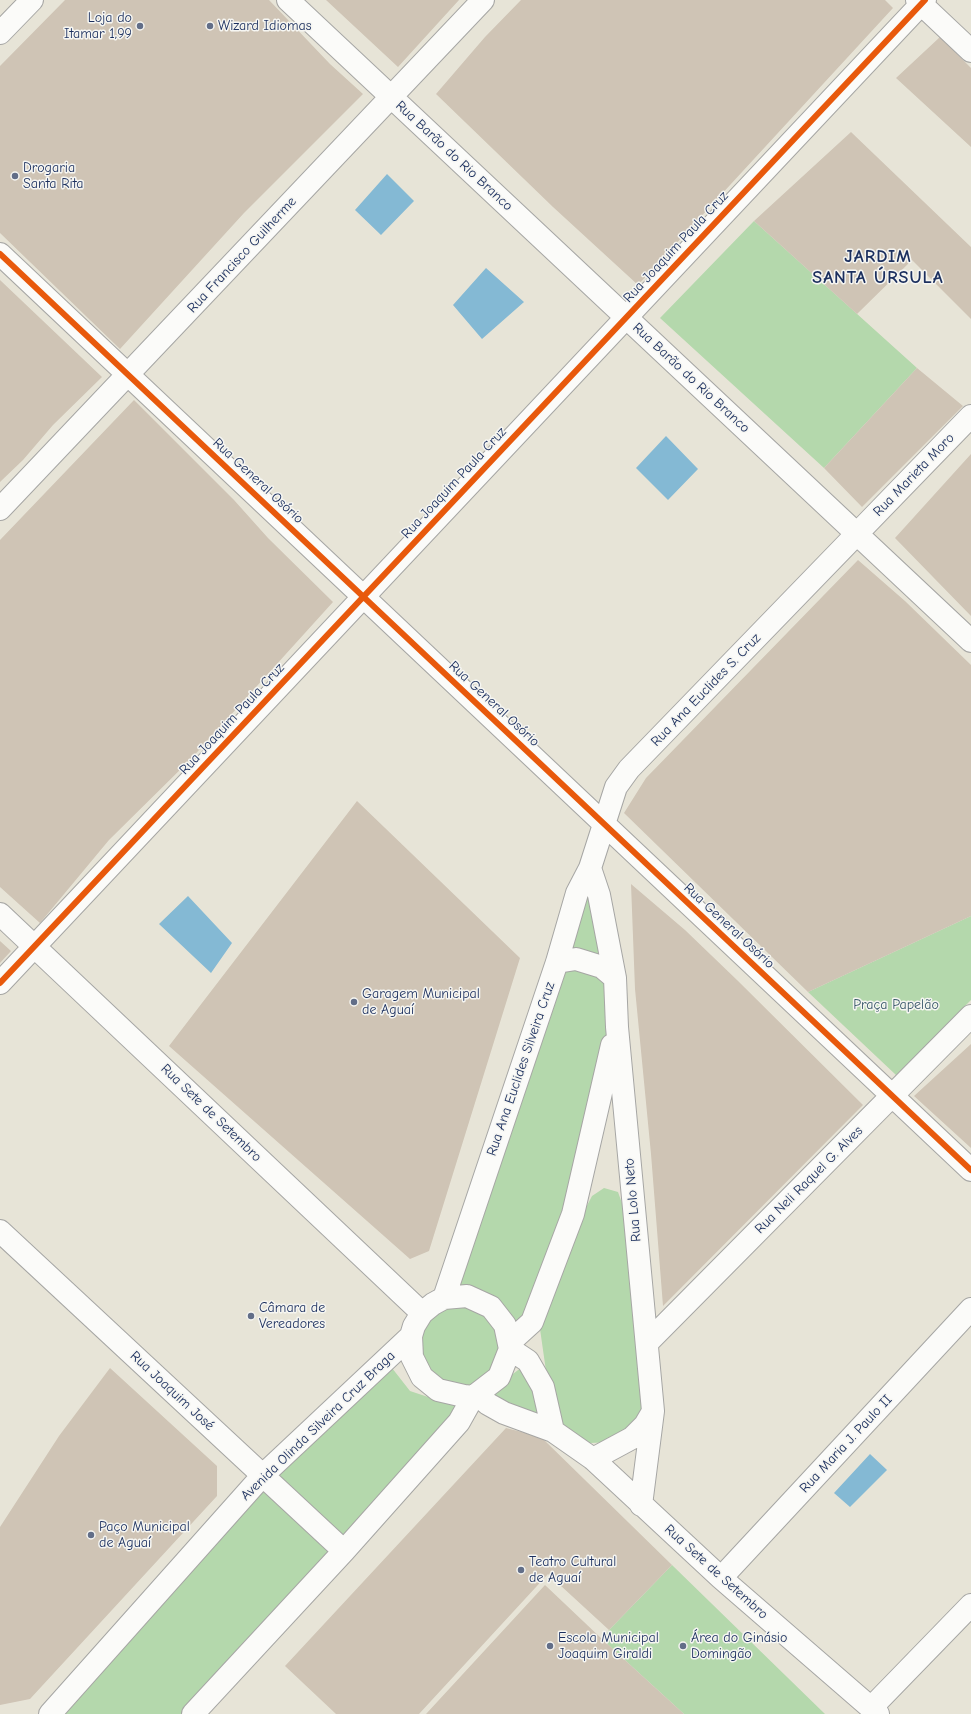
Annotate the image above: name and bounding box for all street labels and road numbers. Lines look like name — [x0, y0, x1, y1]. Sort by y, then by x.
street label: Rua Barão do Rio Branco — [392, 97, 516, 215]
street label: Rua Joaquim Paula Cruz — [620, 188, 732, 306]
street label: Rua Francisco Guilherme — [184, 194, 300, 316]
street label: Rua Barão do Rio Branco — [629, 319, 753, 437]
street label: Rua Joaquim Paula Cruz — [398, 424, 510, 542]
street label: Rua Marieta Moro — [870, 430, 958, 520]
street label: Rua General Osório — [209, 435, 307, 527]
street label: Rua Ana Euclides S. Cruz — [648, 630, 764, 750]
street label: Rua General Osório — [445, 658, 543, 750]
street label: Rua Joaquim Paula Cruz — [176, 660, 288, 778]
street label: Rua General Osório — [680, 880, 778, 972]
street label: Rua Ana Euclides Silveira Cruz — [483, 980, 559, 1158]
street label: Rua Sete de Setembro — [157, 1061, 265, 1165]
street label: Rua Neli Raquel G. Alves — [752, 1123, 866, 1237]
street label: Rua Lolo Neto — [621, 1157, 645, 1243]
street label: Rua Joaquim José — [127, 1348, 217, 1434]
street label: Avenida Olinda Silveira Cruz Braga — [237, 1348, 399, 1504]
street label: Rua Maria J. Paulo II — [796, 1391, 896, 1497]
street label: Rua Sete de Setembro — [661, 1521, 771, 1623]

